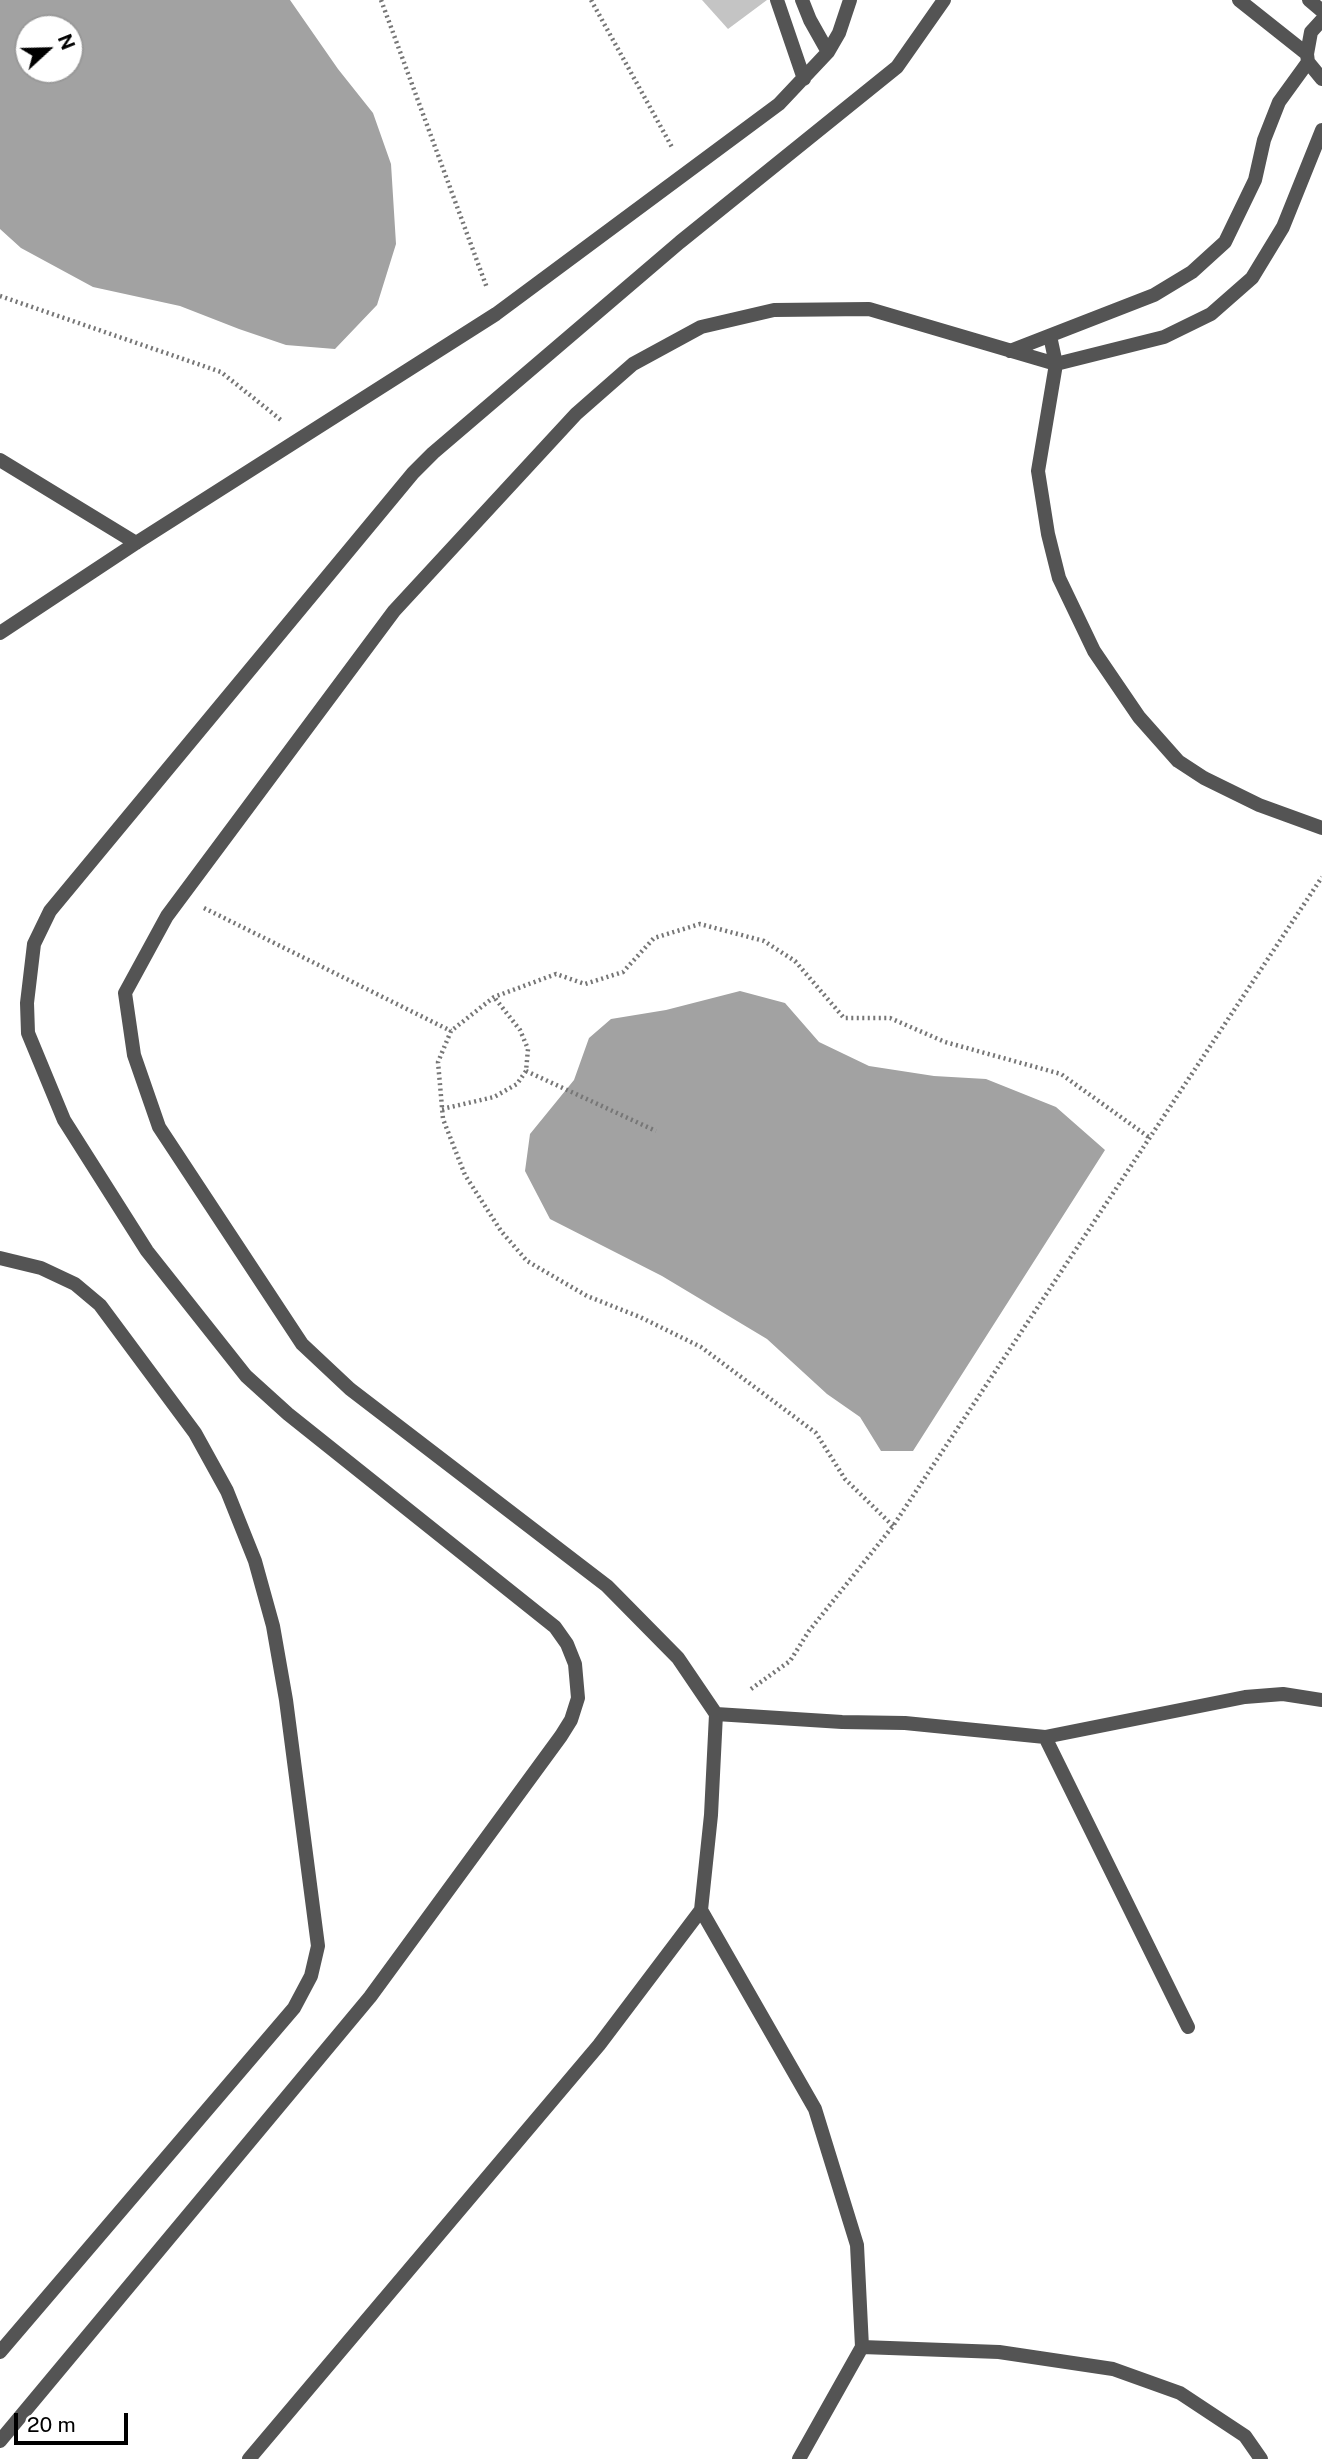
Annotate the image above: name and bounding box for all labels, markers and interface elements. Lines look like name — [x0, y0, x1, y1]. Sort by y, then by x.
north arrow — [14, 14, 84, 84]
text: N — [54, 31, 80, 53]
scale bar — [18, 2400, 131, 2444]
text: 20 m — [27, 2412, 76, 2437]

